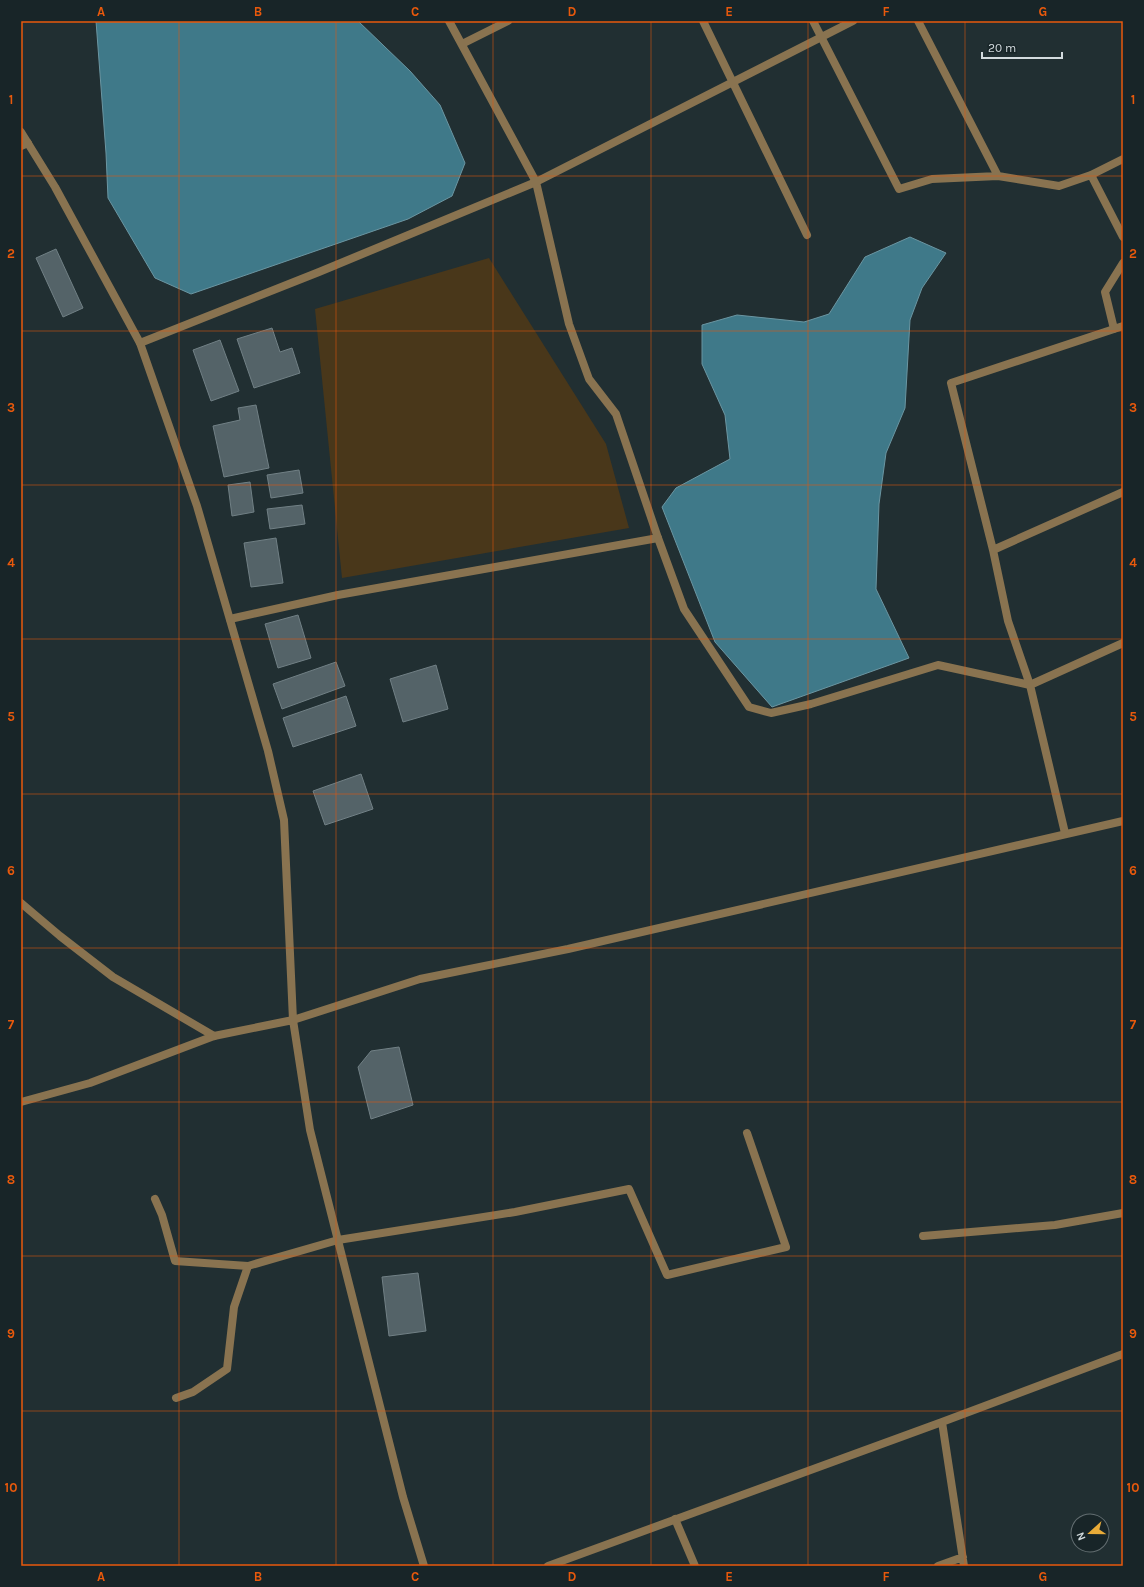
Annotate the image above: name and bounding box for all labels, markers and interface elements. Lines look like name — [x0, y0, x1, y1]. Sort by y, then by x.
text: A — [97, 4, 105, 19]
text: B — [254, 4, 262, 19]
text: C — [411, 4, 419, 19]
text: D — [568, 4, 577, 19]
text: E — [725, 4, 733, 19]
text: F — [882, 4, 890, 19]
text: G — [1039, 4, 1047, 19]
scale bar — [982, 34, 1062, 60]
text: 20 m — [988, 41, 1016, 55]
text: 1 — [9, 92, 13, 107]
text: 1 — [1131, 92, 1135, 107]
text: 2 — [7, 246, 15, 261]
text: 2 — [1129, 246, 1137, 261]
text: 3 — [7, 400, 15, 415]
text: 3 — [1129, 400, 1137, 415]
text: 4 — [7, 555, 15, 570]
text: 4 — [1129, 555, 1137, 570]
text: 5 — [7, 709, 15, 724]
text: 5 — [1129, 709, 1137, 724]
text: 6 — [7, 863, 15, 878]
text: 6 — [1129, 863, 1137, 878]
text: 7 — [8, 1017, 15, 1032]
text: 7 — [1130, 1017, 1137, 1032]
text: 8 — [7, 1172, 15, 1187]
text: 8 — [1129, 1172, 1137, 1187]
text: 9 — [7, 1326, 15, 1341]
text: 9 — [1129, 1326, 1137, 1341]
text: 10 — [5, 1480, 17, 1495]
text: 10 — [1127, 1480, 1139, 1495]
north arrow — [1070, 1513, 1110, 1553]
text: N — [1074, 1530, 1089, 1542]
text: A — [97, 1569, 105, 1584]
text: B — [254, 1569, 262, 1584]
text: C — [411, 1569, 419, 1584]
text: D — [568, 1569, 577, 1584]
text: E — [725, 1569, 733, 1584]
text: F — [882, 1569, 890, 1584]
text: G — [1039, 1569, 1047, 1584]

